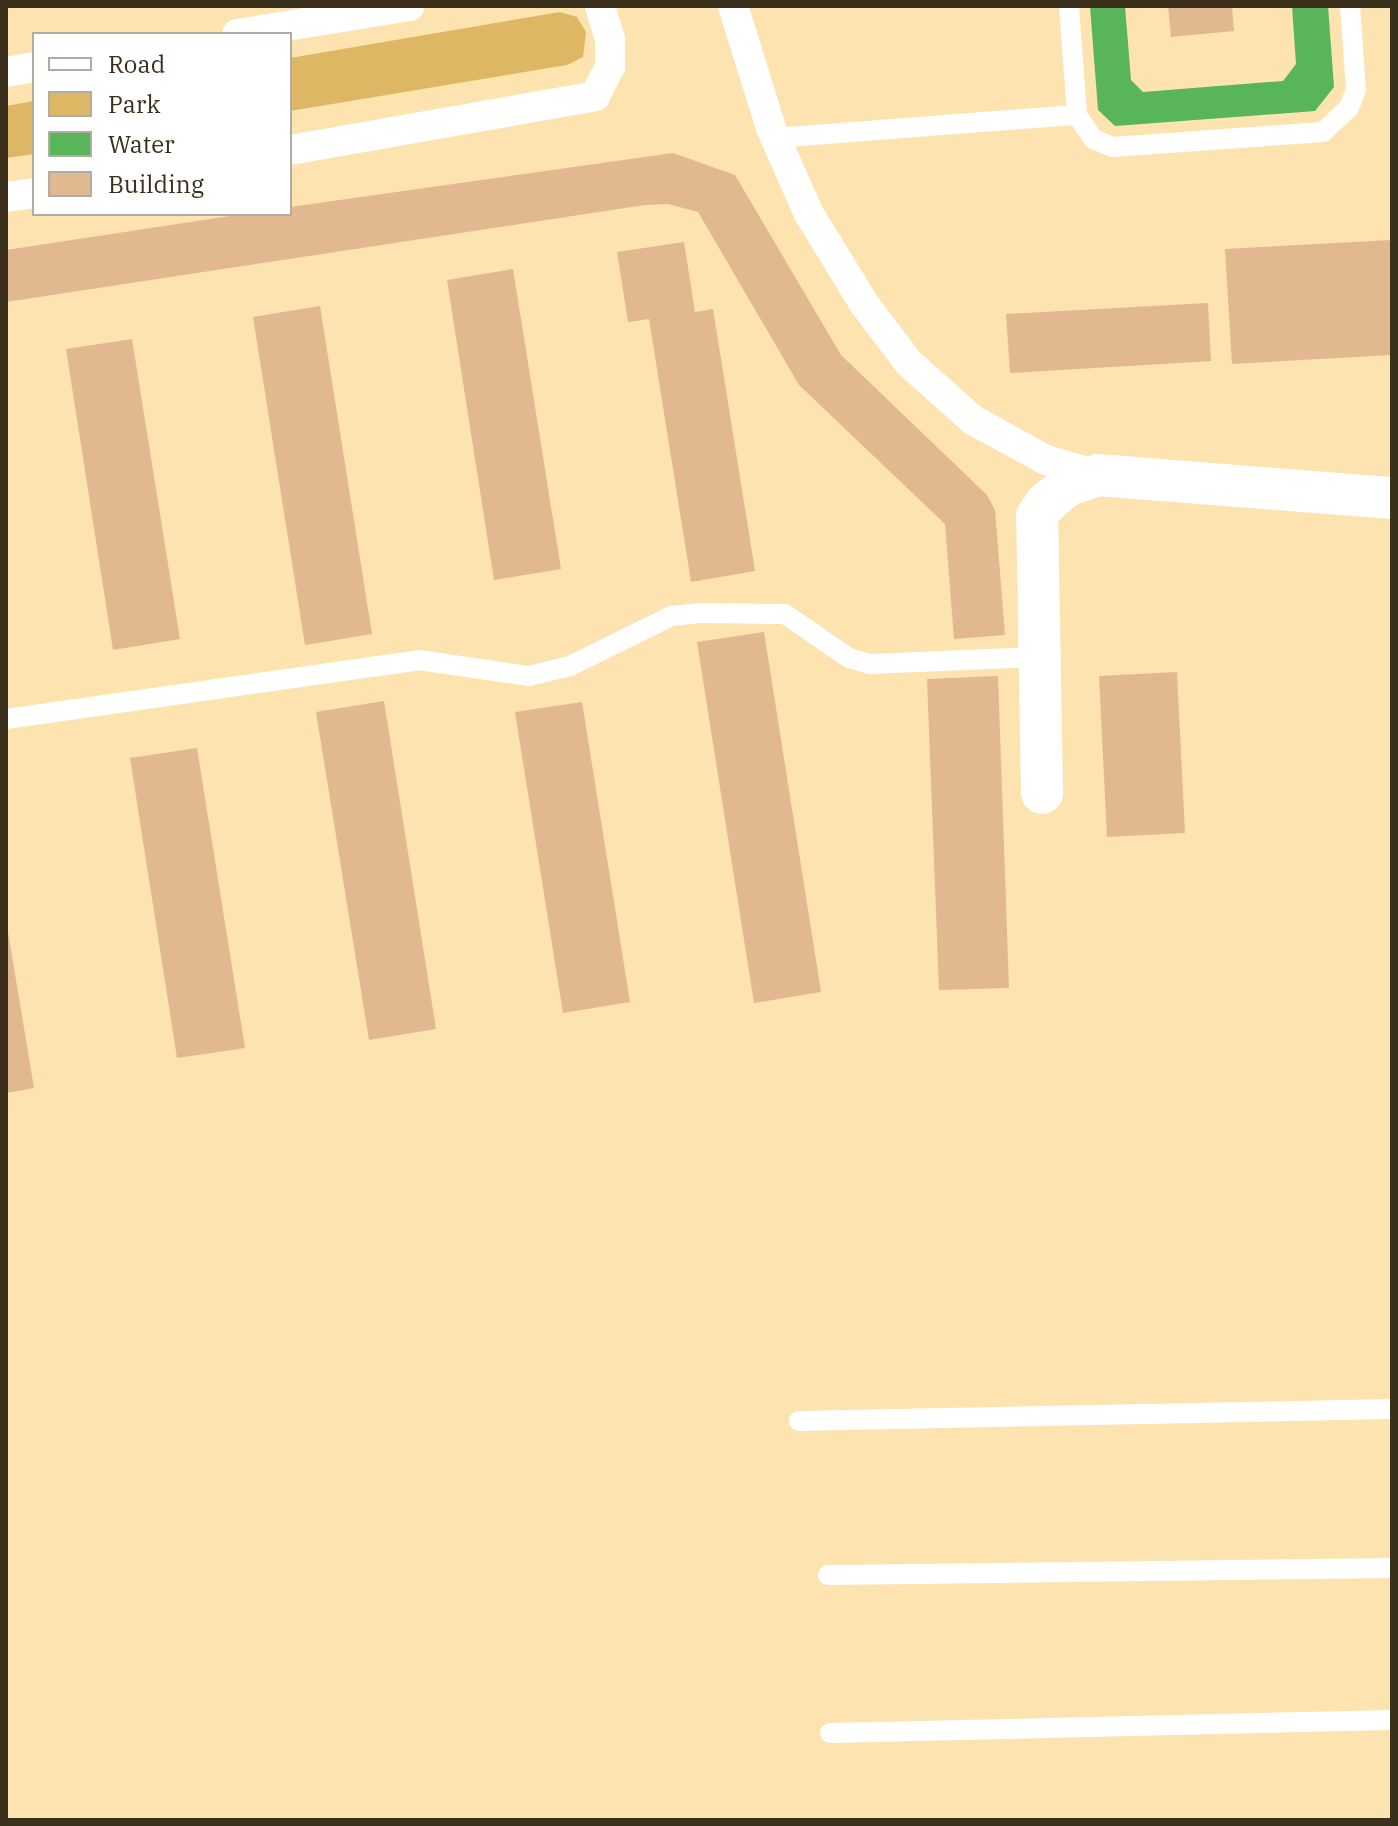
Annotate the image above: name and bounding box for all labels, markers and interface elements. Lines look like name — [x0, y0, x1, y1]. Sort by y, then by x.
legend — [32, 32, 292, 216]
text: Road — [108, 48, 165, 80]
text: Park — [108, 88, 160, 120]
text: Water — [108, 128, 175, 160]
text: Building — [108, 168, 204, 200]

